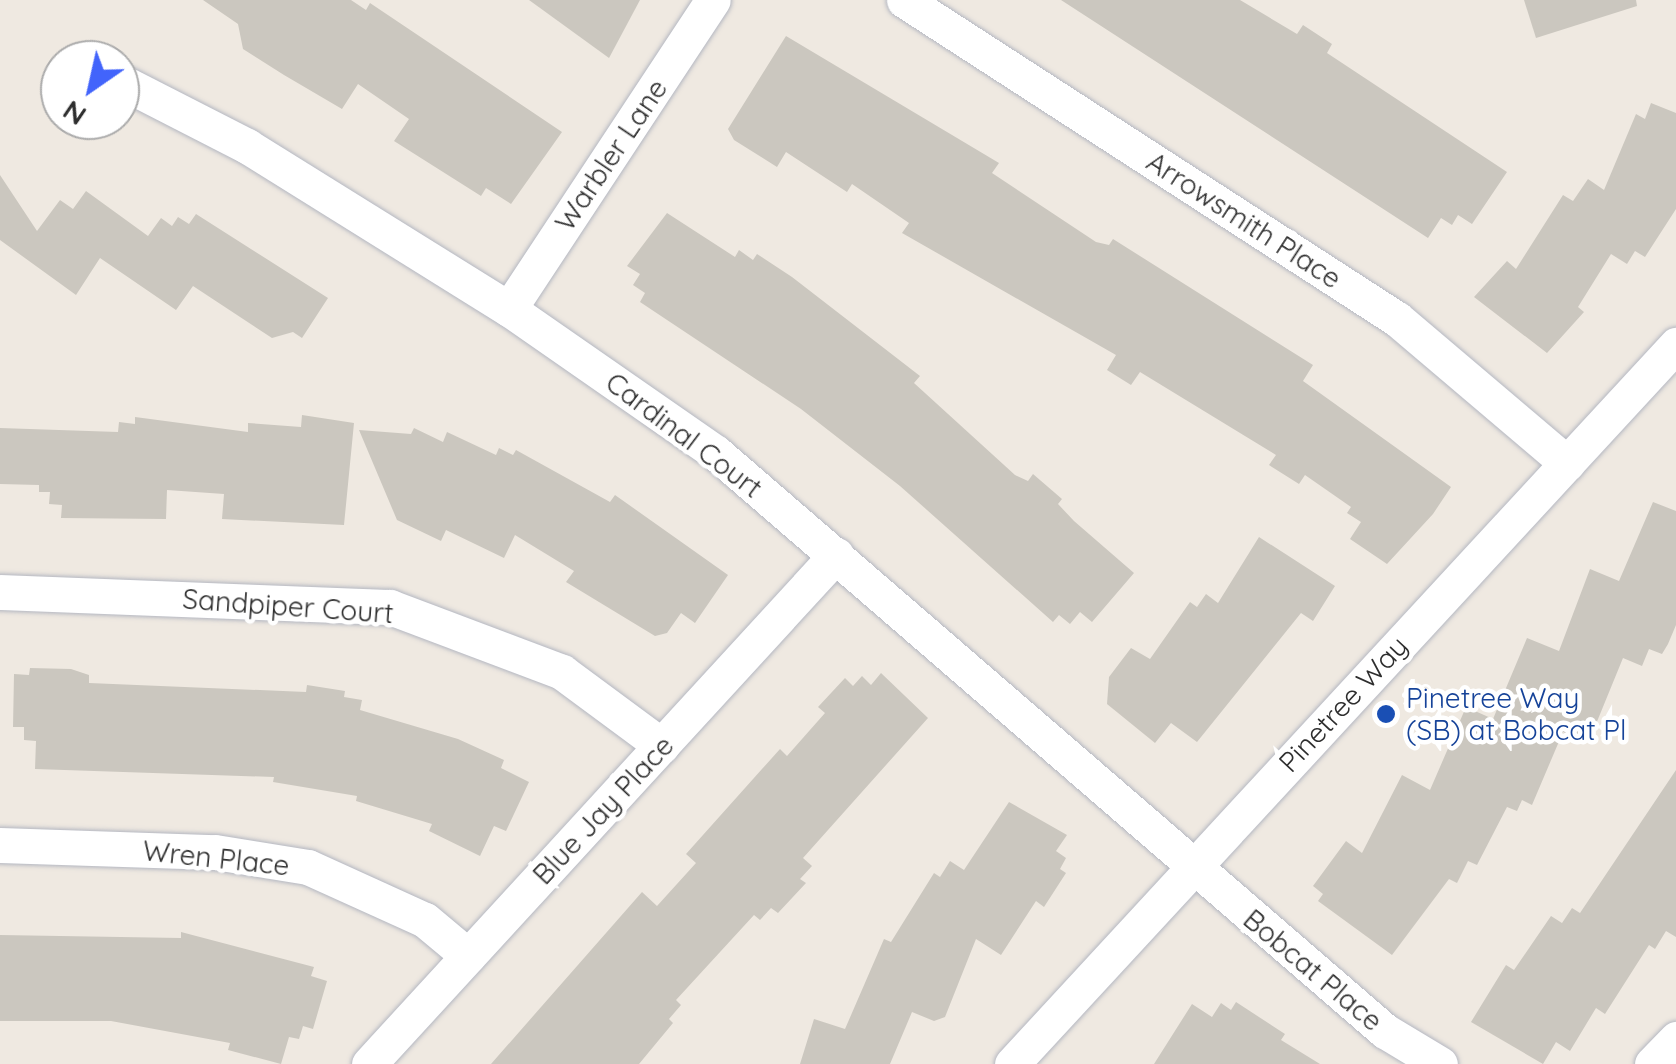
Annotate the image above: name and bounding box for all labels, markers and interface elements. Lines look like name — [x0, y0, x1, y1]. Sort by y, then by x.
north arrow — [40, 40, 140, 140]
street label: Warbler Lane — [548, 73, 674, 237]
text: N — [56, 93, 92, 134]
street label: Arrowsmith Place — [1140, 145, 1348, 295]
street label: Cardinal Court — [599, 365, 769, 505]
street label: Sandpiper Court — [181, 582, 395, 630]
street label: Pinetree Way — [1272, 629, 1414, 779]
place label: Pinetree Way (SB) at Bobcat Pl — [1406, 681, 1626, 747]
marker: Pinetree Way (SB) at Bobcat Pl — [1375, 703, 1397, 725]
street label: Blue Jay Place — [526, 729, 680, 891]
street label: Wren Place — [141, 834, 291, 882]
street label: Bobcat Place — [1237, 902, 1389, 1038]

